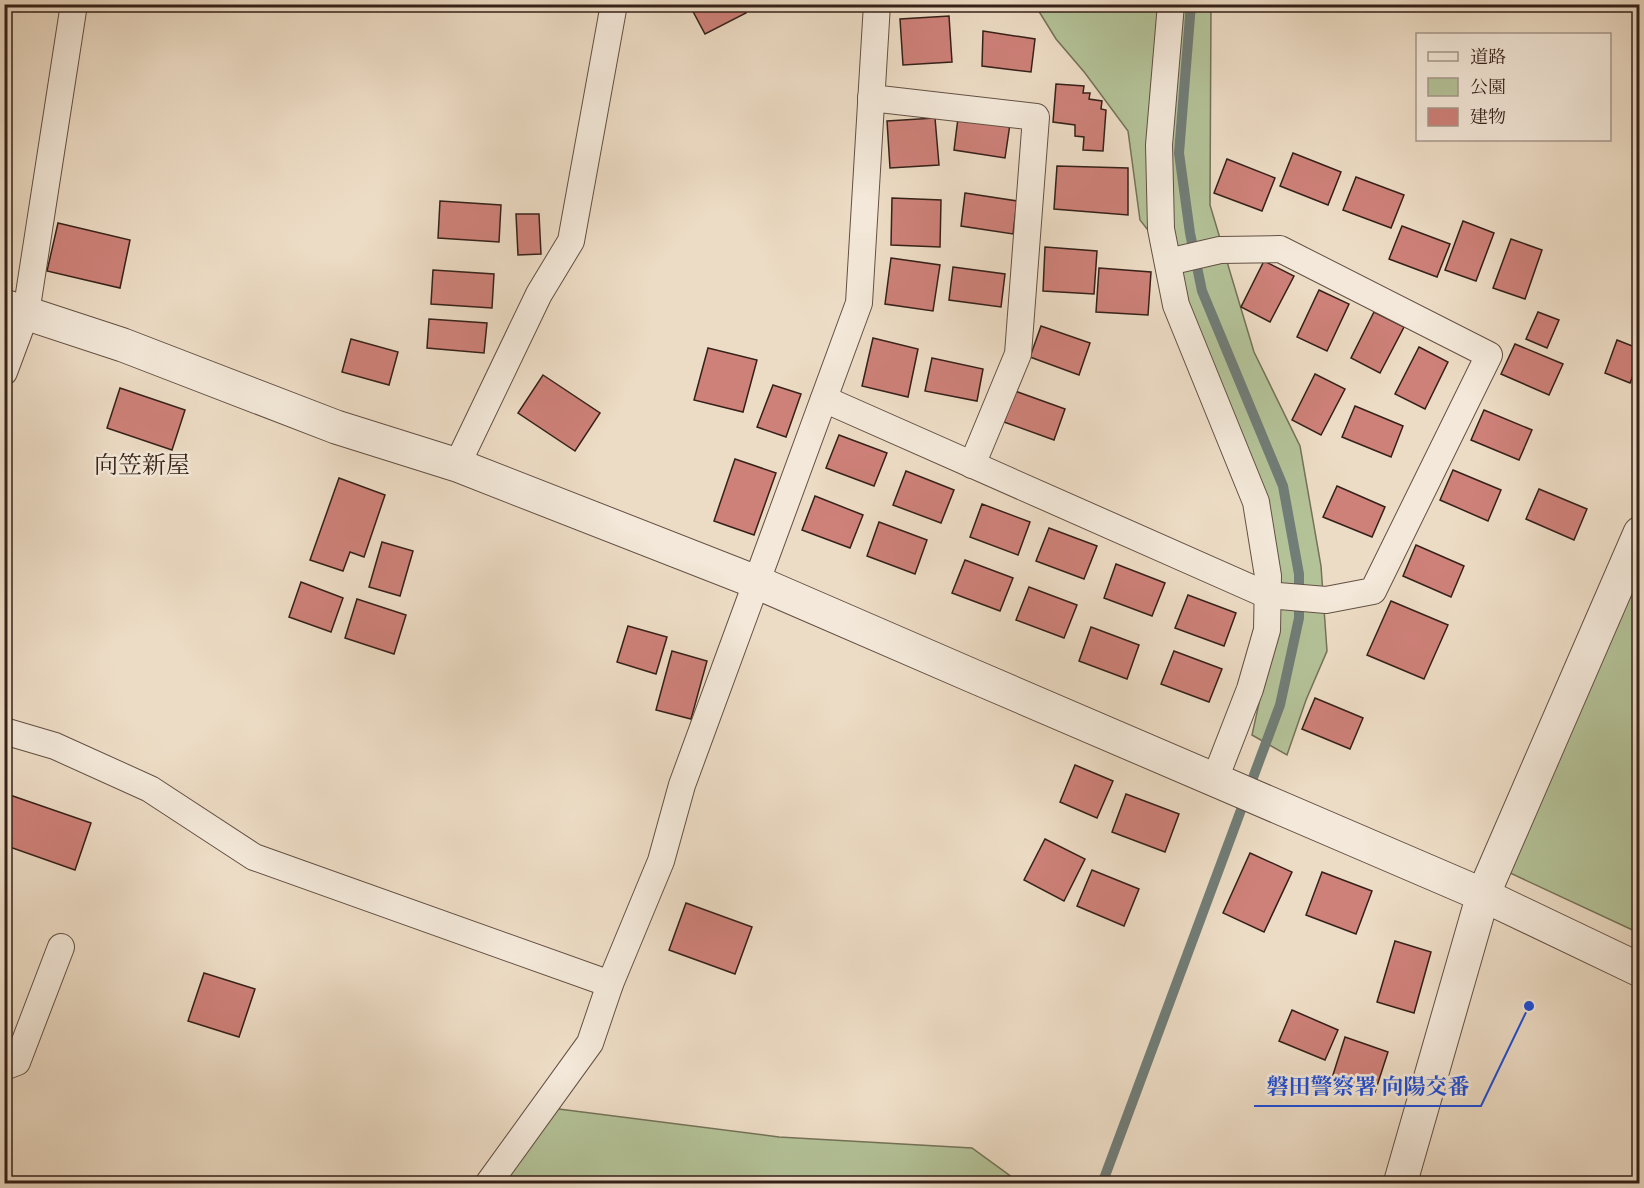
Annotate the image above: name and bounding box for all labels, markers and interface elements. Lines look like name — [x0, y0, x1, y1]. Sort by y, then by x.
legend — [1416, 33, 1611, 141]
text: 道路 — [1470, 47, 1506, 70]
text: 公園 — [1470, 77, 1506, 100]
text: 建物 — [1470, 107, 1506, 130]
district label: 向笠新屋 — [94, 451, 190, 482]
callout: 磐田警察署 向陽交番 — [1254, 1066, 1481, 1106]
text: 磐田警察署 向陽交番 — [1267, 1074, 1469, 1102]

